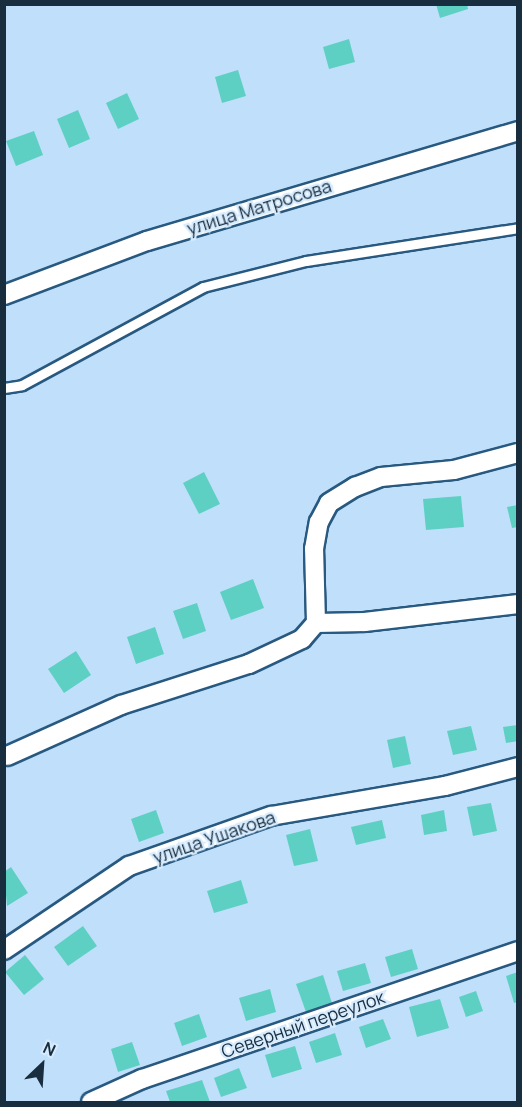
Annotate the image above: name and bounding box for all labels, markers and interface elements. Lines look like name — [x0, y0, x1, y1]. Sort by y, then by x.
street label: улица Матросова — [184, 175, 334, 239]
street label: улица Ушакова — [150, 806, 278, 868]
street label: Северный переулок — [218, 986, 388, 1062]
north arrow — [12, 1035, 72, 1095]
text: N — [40, 1036, 59, 1061]

